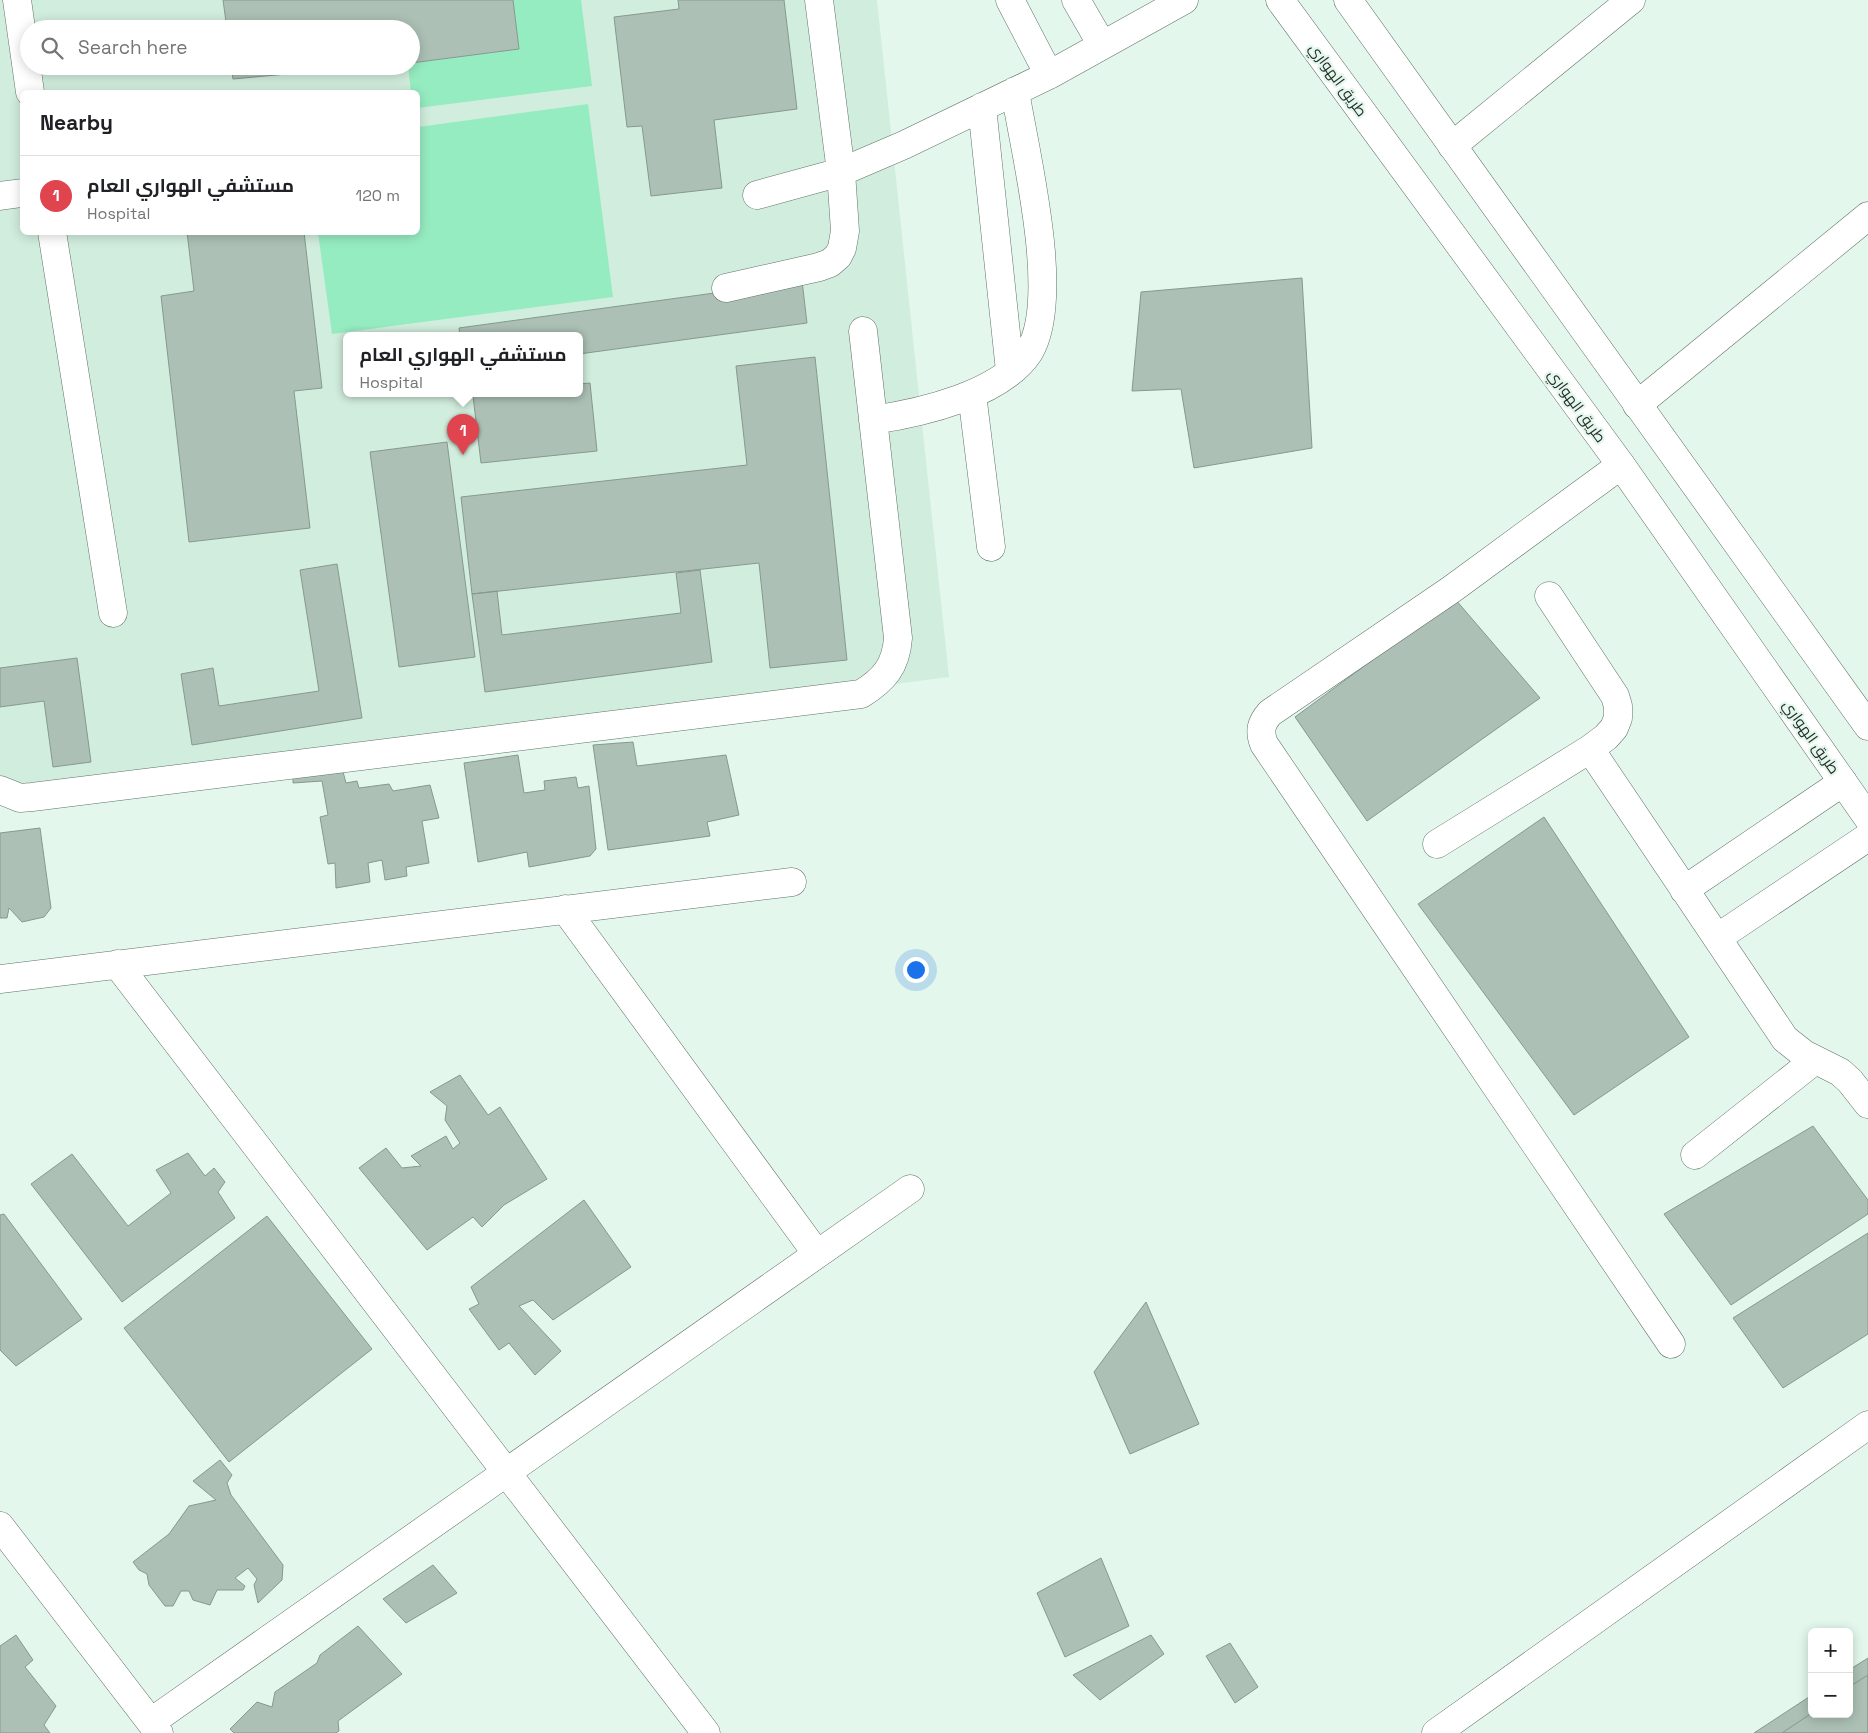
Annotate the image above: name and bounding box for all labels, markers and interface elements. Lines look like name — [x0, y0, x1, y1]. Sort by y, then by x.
search box — [20, 20, 420, 75]
icon: search — [38, 34, 66, 62]
text: Search here — [78, 35, 188, 60]
street label: طريق الهواري — [1303, 39, 1371, 122]
text: Nearby — [40, 109, 113, 136]
text: مستشفي الهواري العام — [87, 173, 294, 198]
text: 1 — [52, 185, 60, 206]
text: 120 m — [356, 185, 400, 206]
text: Hospital — [87, 203, 150, 224]
popup — [343, 332, 583, 397]
text: مستشفي الهواري العام — [359, 342, 567, 367]
street label: طريق الهواري — [1542, 365, 1610, 448]
text: Hospital — [359, 372, 423, 393]
pin: 1 — [447, 414, 479, 455]
street label: طريق الهواري — [1776, 696, 1844, 779]
your location — [903, 957, 929, 983]
map controls — [1808, 1628, 1853, 1718]
button: + — [1808, 1628, 1853, 1673]
button: − — [1808, 1673, 1853, 1718]

